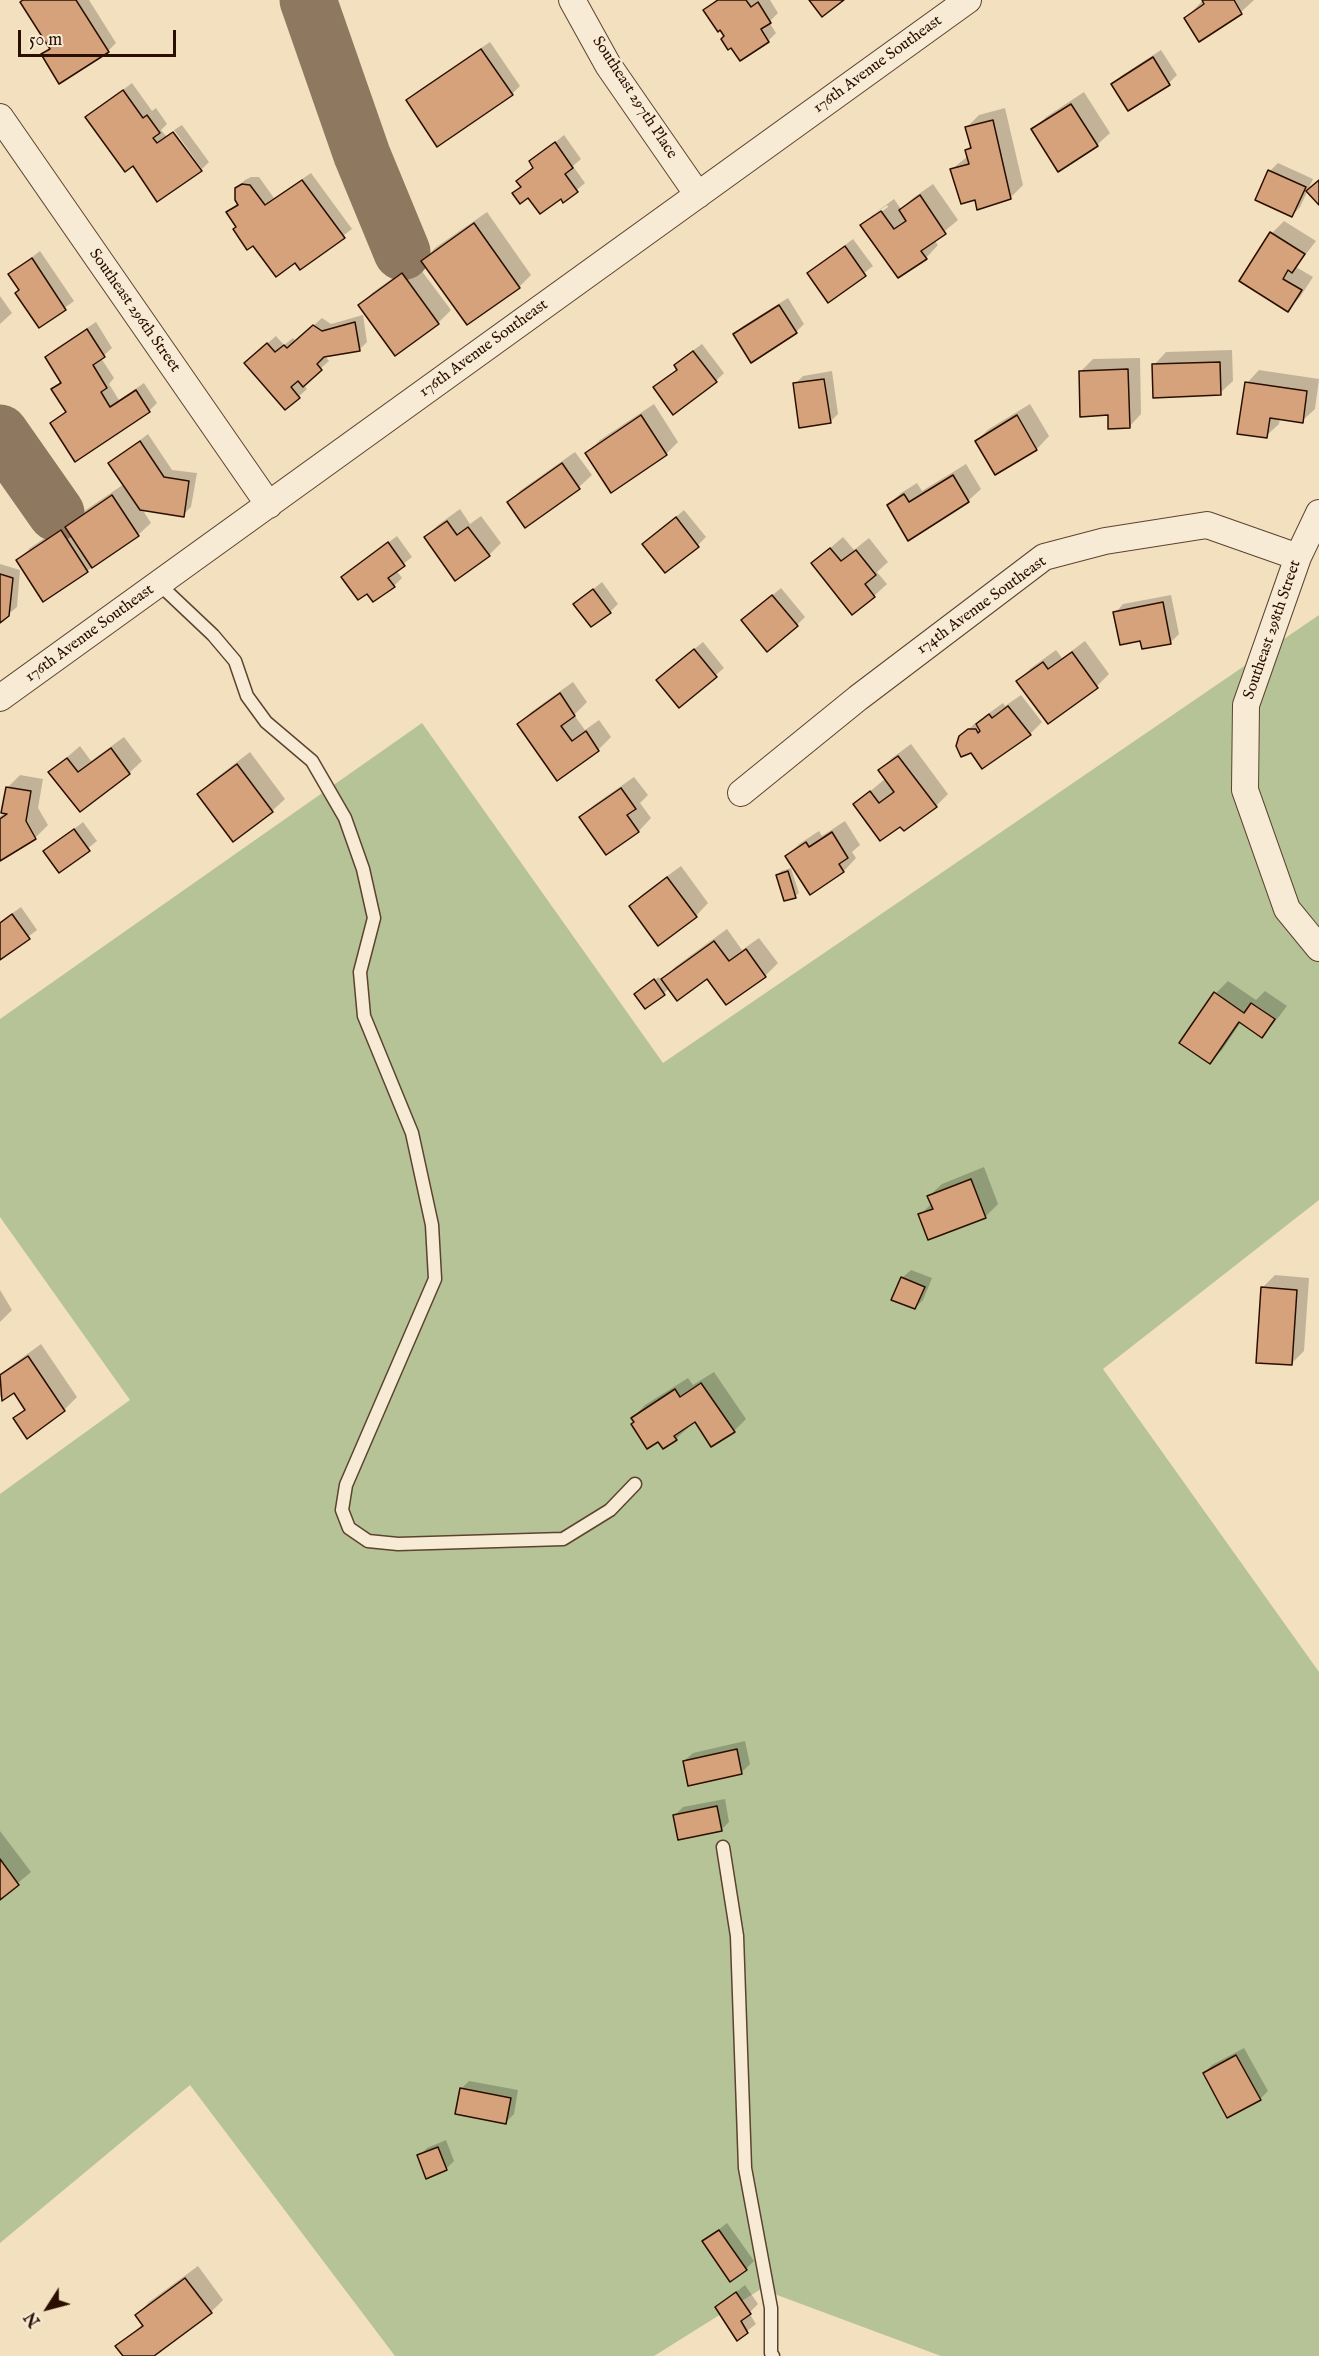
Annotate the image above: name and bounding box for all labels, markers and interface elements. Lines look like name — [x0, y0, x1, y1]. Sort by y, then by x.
street label: 176th Avenue Southeast — [810, 12, 946, 118]
scale bar — [21, 18, 178, 56]
text: 50 m — [29, 29, 62, 52]
street label: Southeast 297th Place — [587, 33, 681, 163]
street label: Southeast 296th Street — [84, 246, 184, 376]
street label: 176th Avenue Southeast — [416, 296, 552, 402]
street label: 174th Avenue Southeast — [913, 553, 1051, 659]
street label: Southeast 298th Street — [1240, 558, 1306, 702]
street label: 176th Avenue Southeast — [22, 581, 158, 687]
north arrow — [18, 2278, 78, 2338]
text: N — [21, 2307, 46, 2330]

